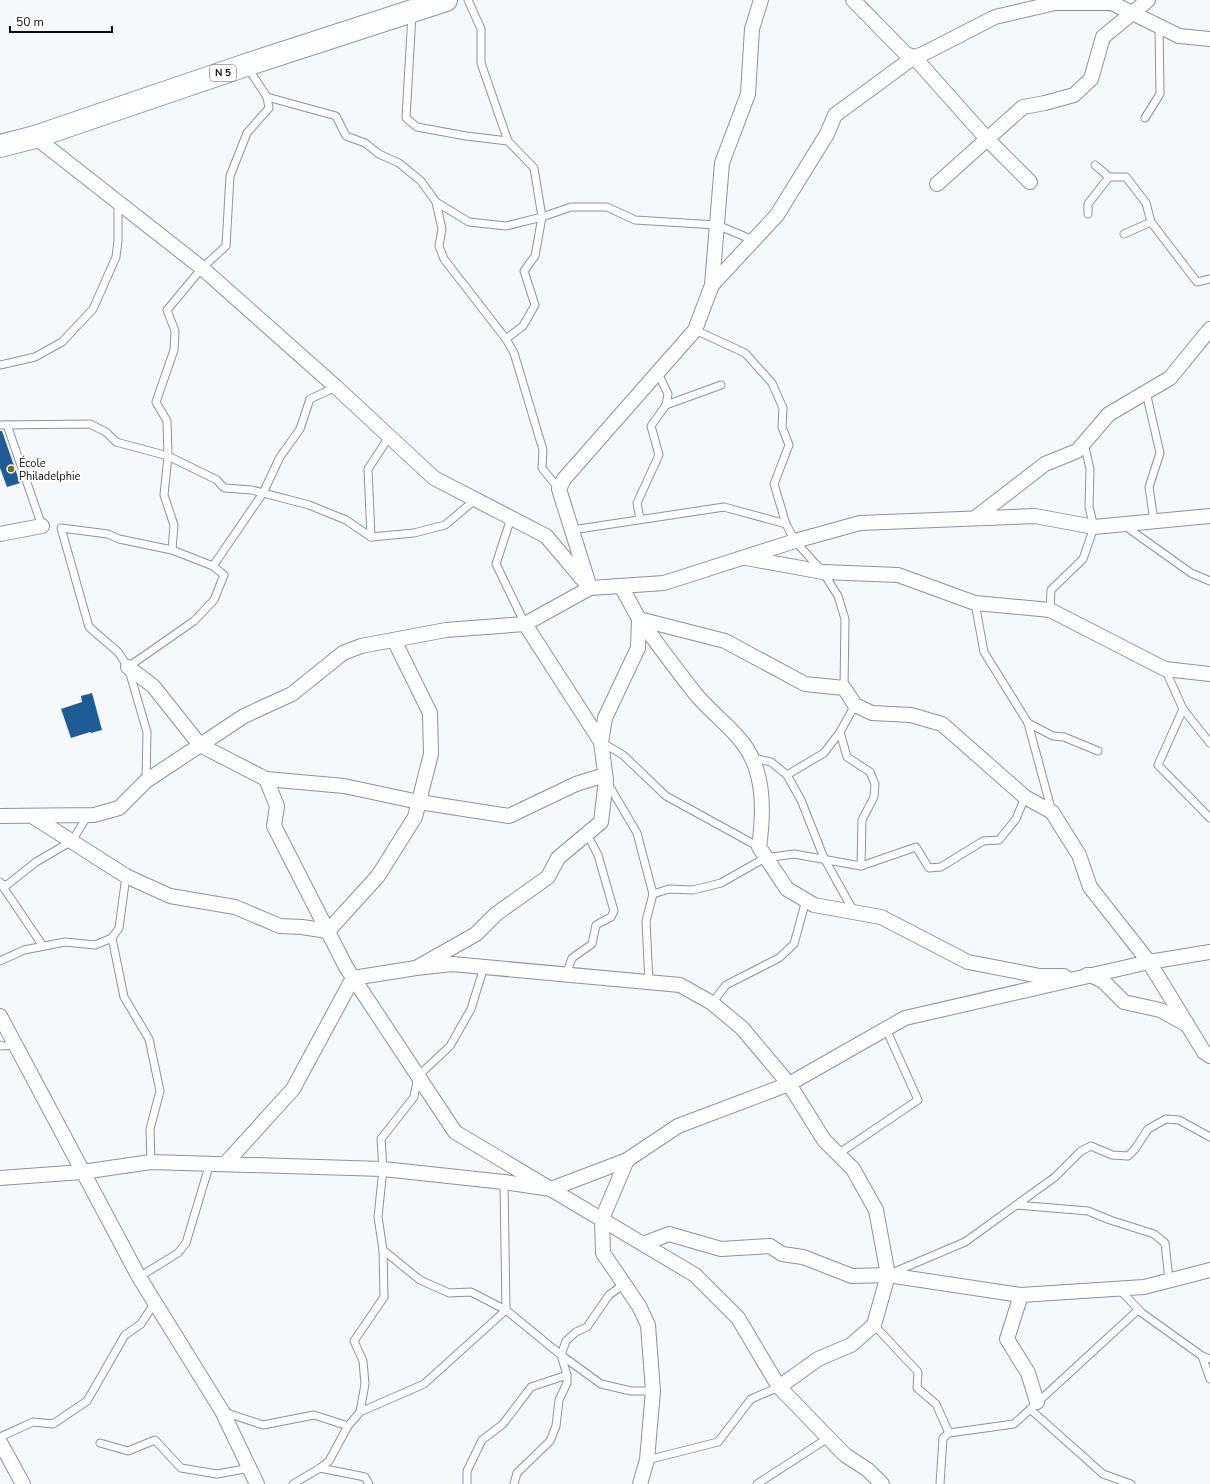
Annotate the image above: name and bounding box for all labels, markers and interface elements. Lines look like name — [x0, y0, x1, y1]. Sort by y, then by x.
scale bar — [10, 8, 112, 34]
text: 50 m — [16, 14, 44, 30]
road number: N 5 — [210, 65, 236, 81]
place label: École Philadelphie — [19, 455, 81, 484]
marker: École Philadelphie — [6, 464, 16, 474]

